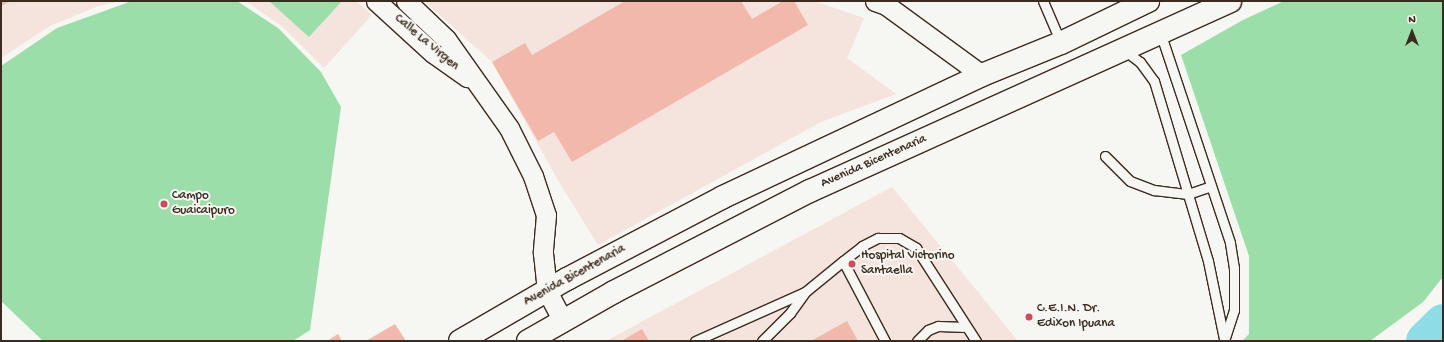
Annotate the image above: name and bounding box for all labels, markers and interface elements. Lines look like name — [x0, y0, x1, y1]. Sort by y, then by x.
street label: Calle La Virgen — [390, 11, 462, 75]
north arrow — [1392, 12, 1432, 52]
text: N — [1408, 14, 1416, 26]
street label: Avenida Bicentenaria — [819, 132, 929, 192]
place label: Campo Guaicaipuro — [172, 189, 235, 220]
marker: Campo Guaicaipuro — [159, 199, 169, 209]
street label: Avenida Bicentenaria — [521, 242, 629, 310]
place label: Hospital Victorino Santaella — [861, 249, 955, 280]
marker: Hospital Victorino Santaella — [846, 258, 858, 270]
place label: C.E.I.N. Dr. Edixon Ipuana — [1037, 302, 1115, 333]
marker: C.E.I.N. Dr. Edixon Ipuana — [1024, 312, 1034, 322]

